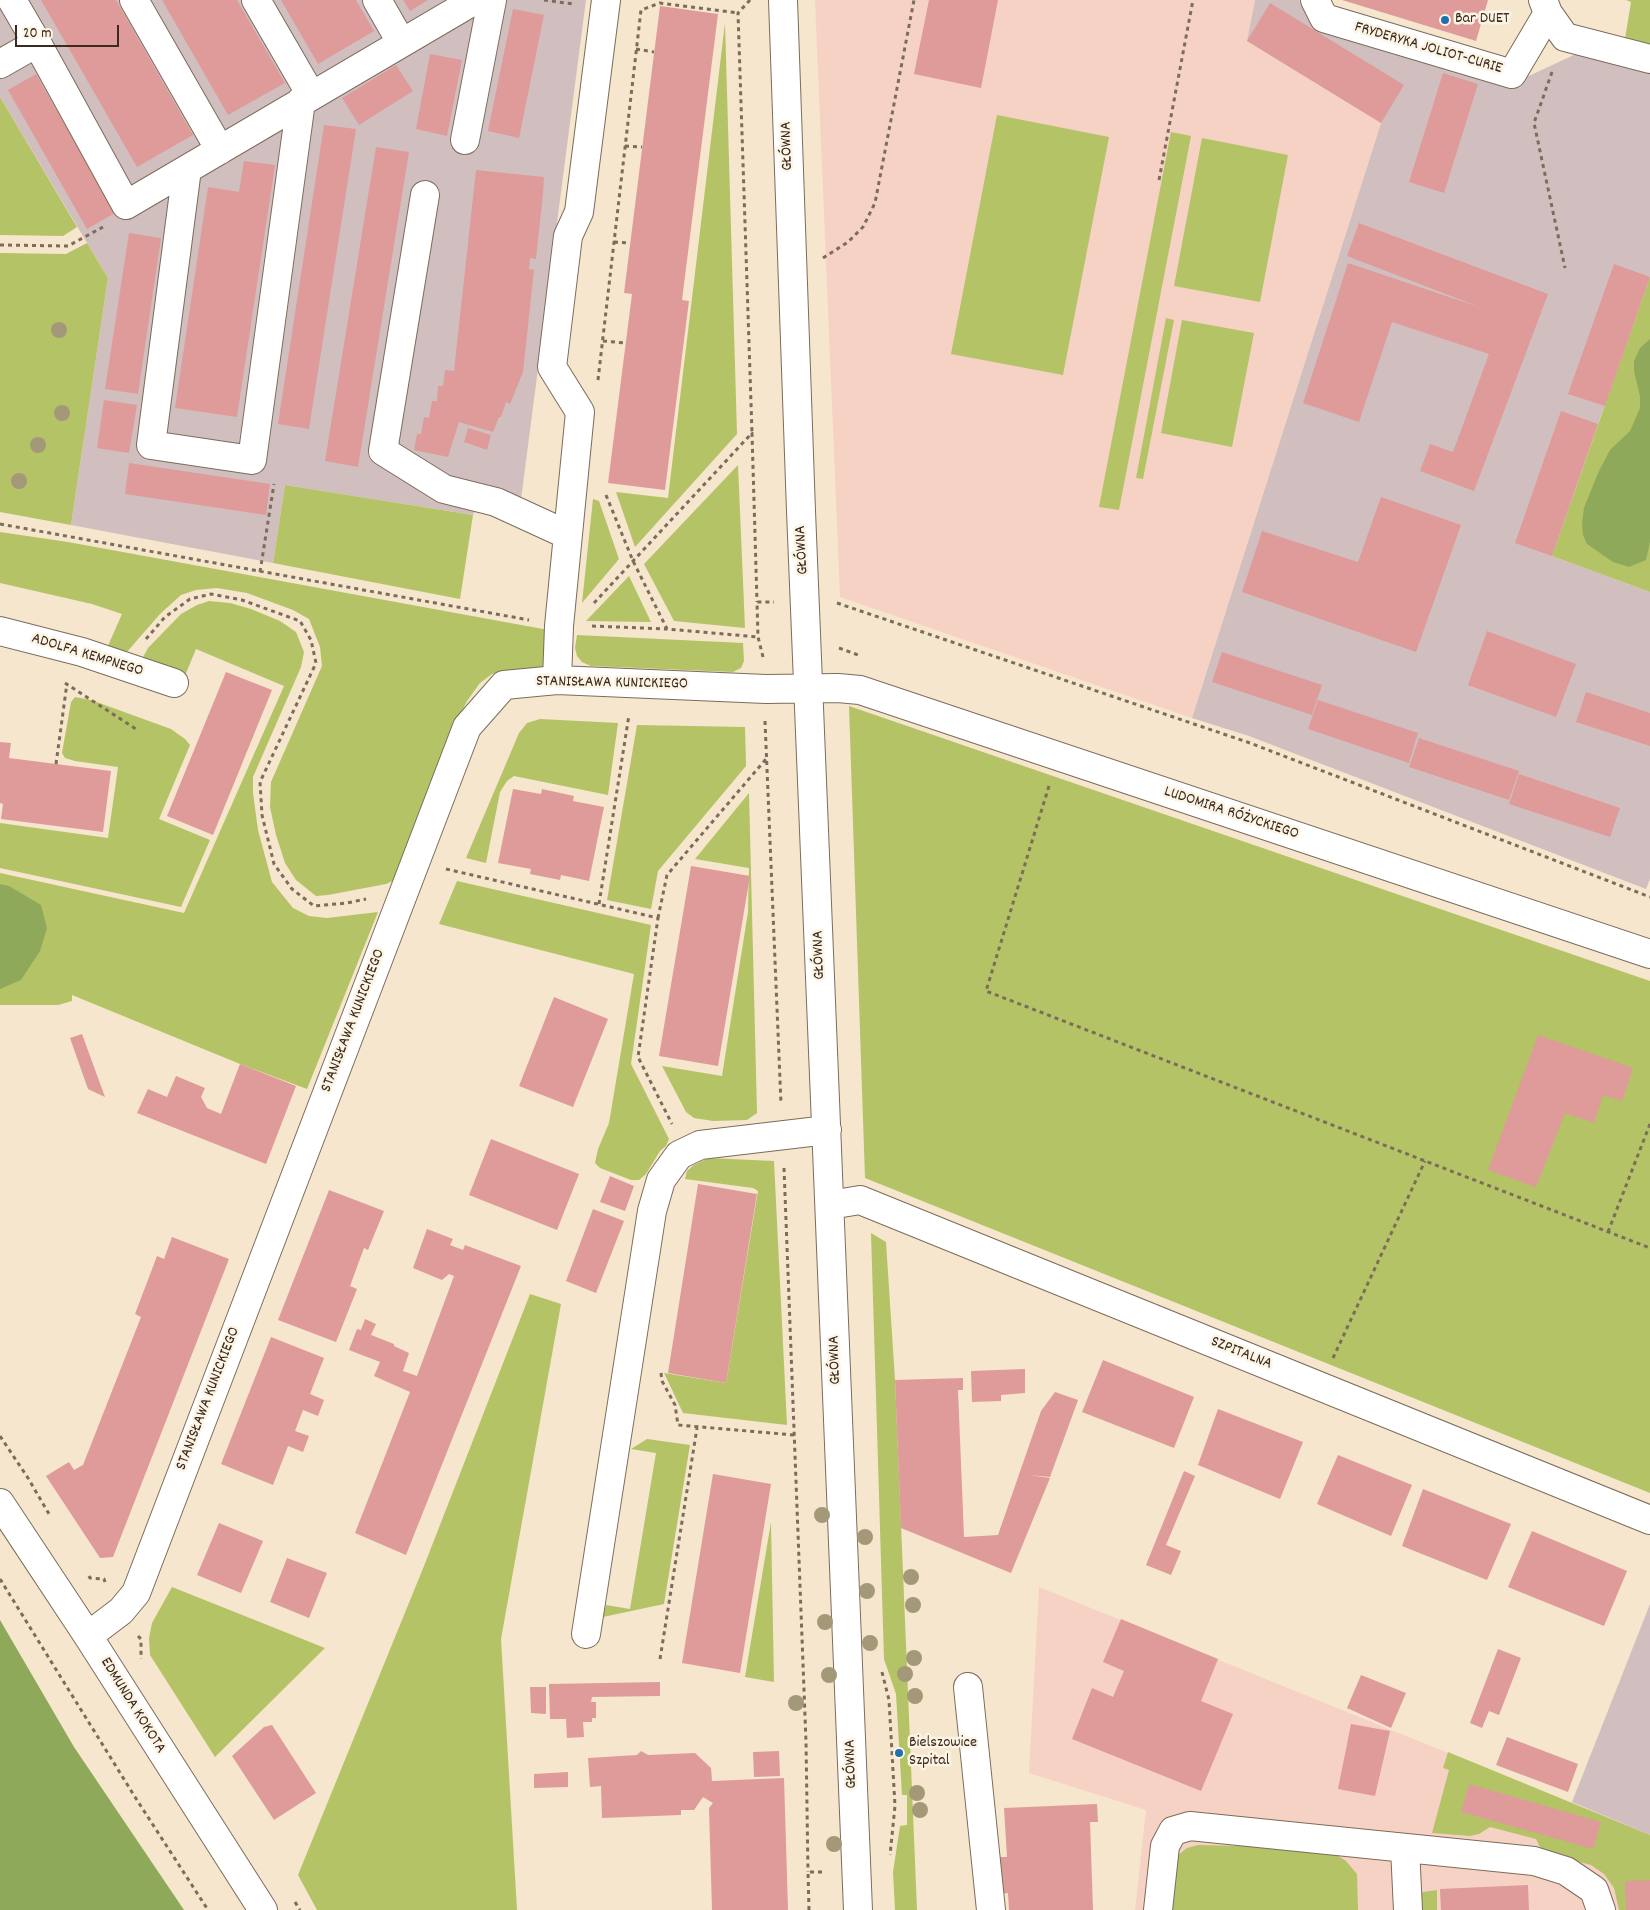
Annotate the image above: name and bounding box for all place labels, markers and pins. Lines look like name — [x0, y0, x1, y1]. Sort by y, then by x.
place label: Bar DUET — [1455, 10, 1509, 30]
marker: Bar DUET — [1439, 14, 1451, 26]
place label: Bielszowice Szpital — [909, 1734, 977, 1772]
marker: Bielszowice Szpital — [893, 1747, 905, 1759]

